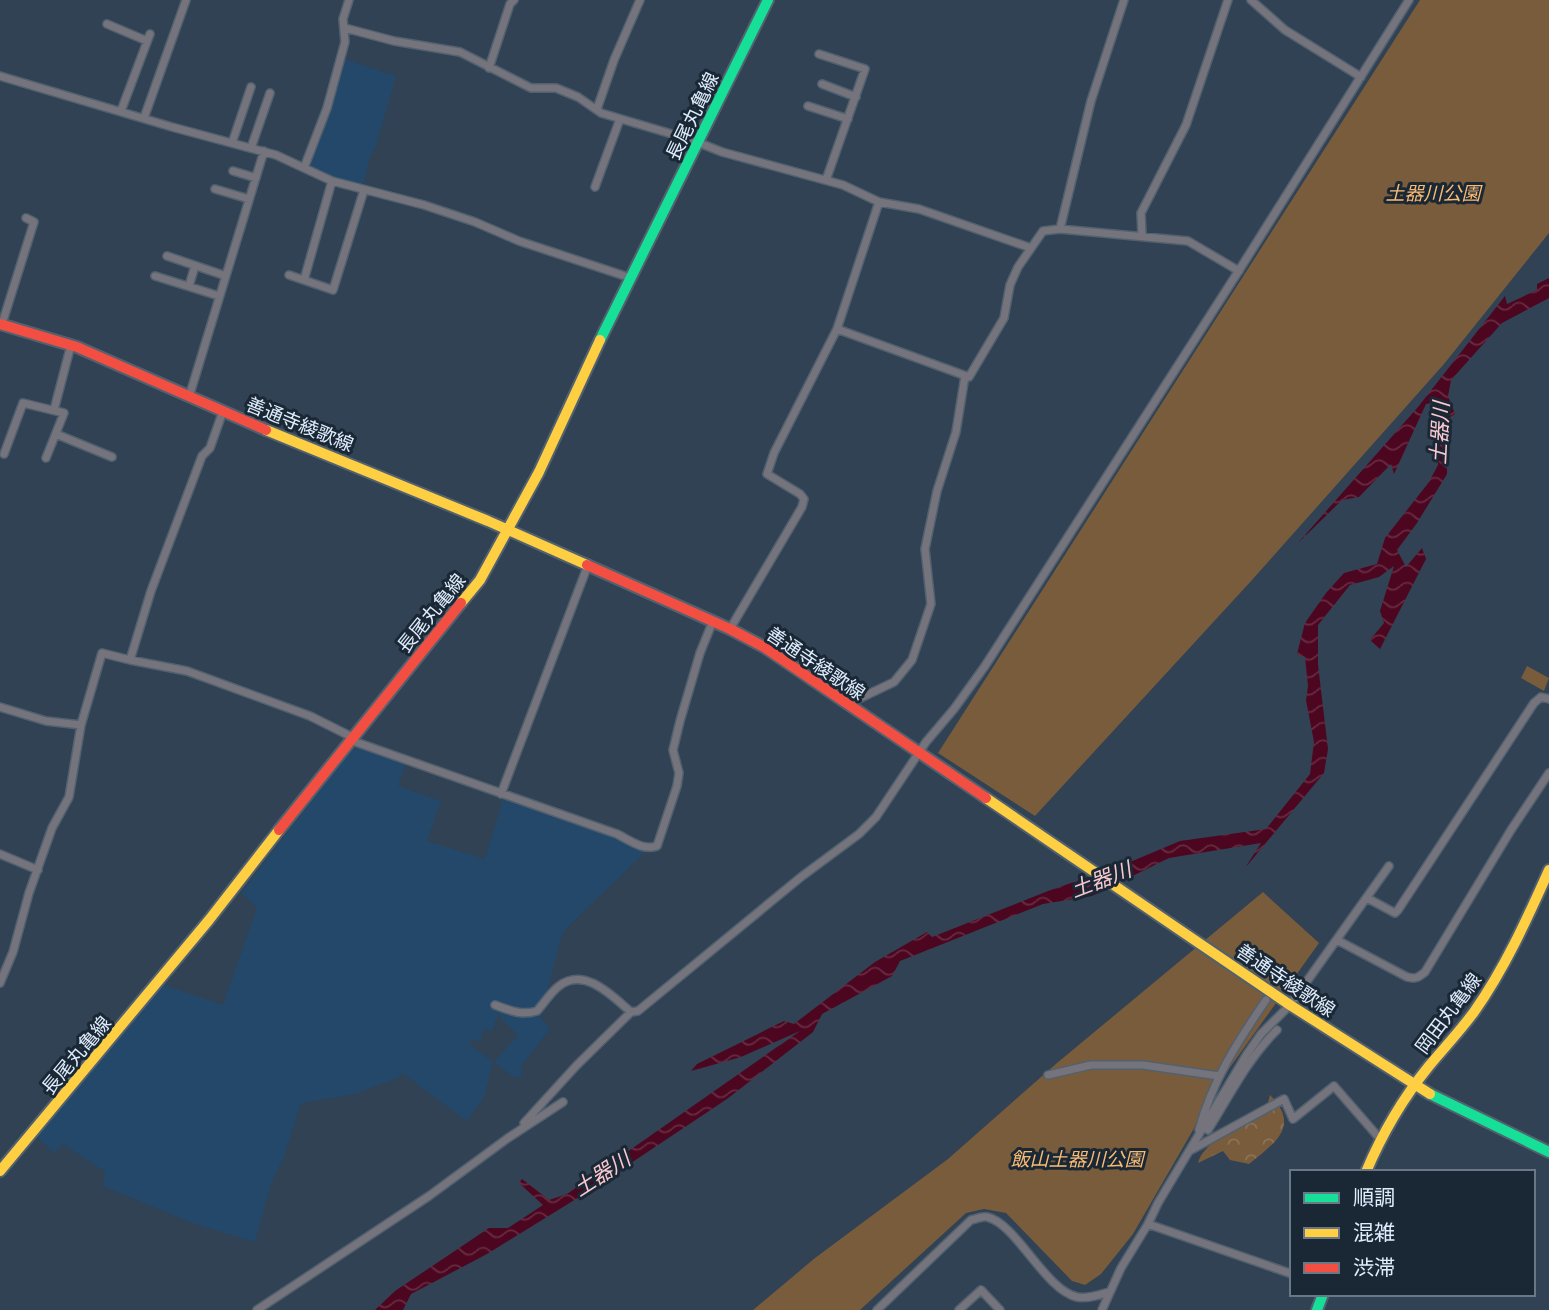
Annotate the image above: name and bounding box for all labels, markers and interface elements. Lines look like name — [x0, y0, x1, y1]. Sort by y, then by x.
street label: 長尾丸亀線 — [661, 68, 724, 164]
park label: 土器川公園 — [1385, 182, 1483, 205]
street label: 善通寺綾歌線 — [243, 392, 357, 456]
water label: 土器川 — [1425, 399, 1455, 465]
street label: 長尾丸亀線 — [393, 569, 470, 657]
street label: 善通寺綾歌線 — [762, 622, 869, 705]
water label: 土器川 — [1067, 856, 1137, 903]
street label: 善通寺綾歌線 — [1232, 939, 1339, 1022]
street label: 岡田丸亀線 — [1411, 968, 1486, 1058]
street label: 長尾丸亀線 — [37, 1012, 116, 1099]
water label: 土器川 — [569, 1145, 637, 1202]
park label: 飯山土器川公園 — [1010, 1148, 1146, 1171]
legend — [1290, 1170, 1535, 1296]
text: 順調 — [1353, 1185, 1395, 1211]
text: 混雑 — [1353, 1220, 1395, 1246]
text: 渋滞 — [1353, 1255, 1395, 1281]

